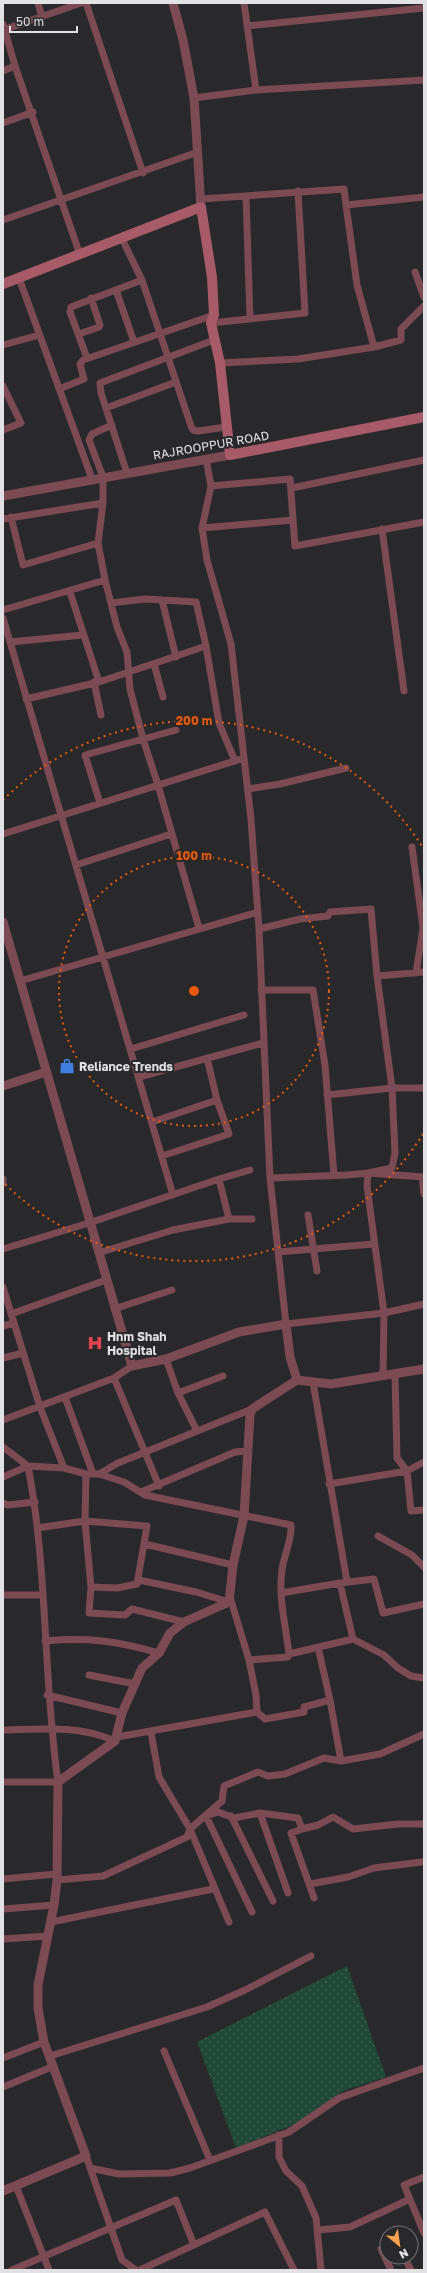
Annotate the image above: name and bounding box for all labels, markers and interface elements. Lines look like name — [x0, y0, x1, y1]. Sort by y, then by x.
scale bar — [10, 8, 77, 34]
text: 50 m — [16, 14, 44, 29]
street label: RAJROOPPUR ROAD — [152, 427, 270, 463]
text: 200 m — [176, 713, 212, 728]
text: 100 m — [176, 848, 212, 863]
centre of rings — [187, 984, 201, 998]
shop icon: Reliance Trends — [58, 1057, 76, 1075]
place label: Reliance Trends — [79, 1059, 173, 1074]
place label: Hnm Shah Hospital — [107, 1329, 166, 1358]
hospital icon: Hnm Shah Hospital — [86, 1334, 104, 1352]
north arrow — [379, 2225, 419, 2265]
text: N — [397, 2246, 411, 2262]

